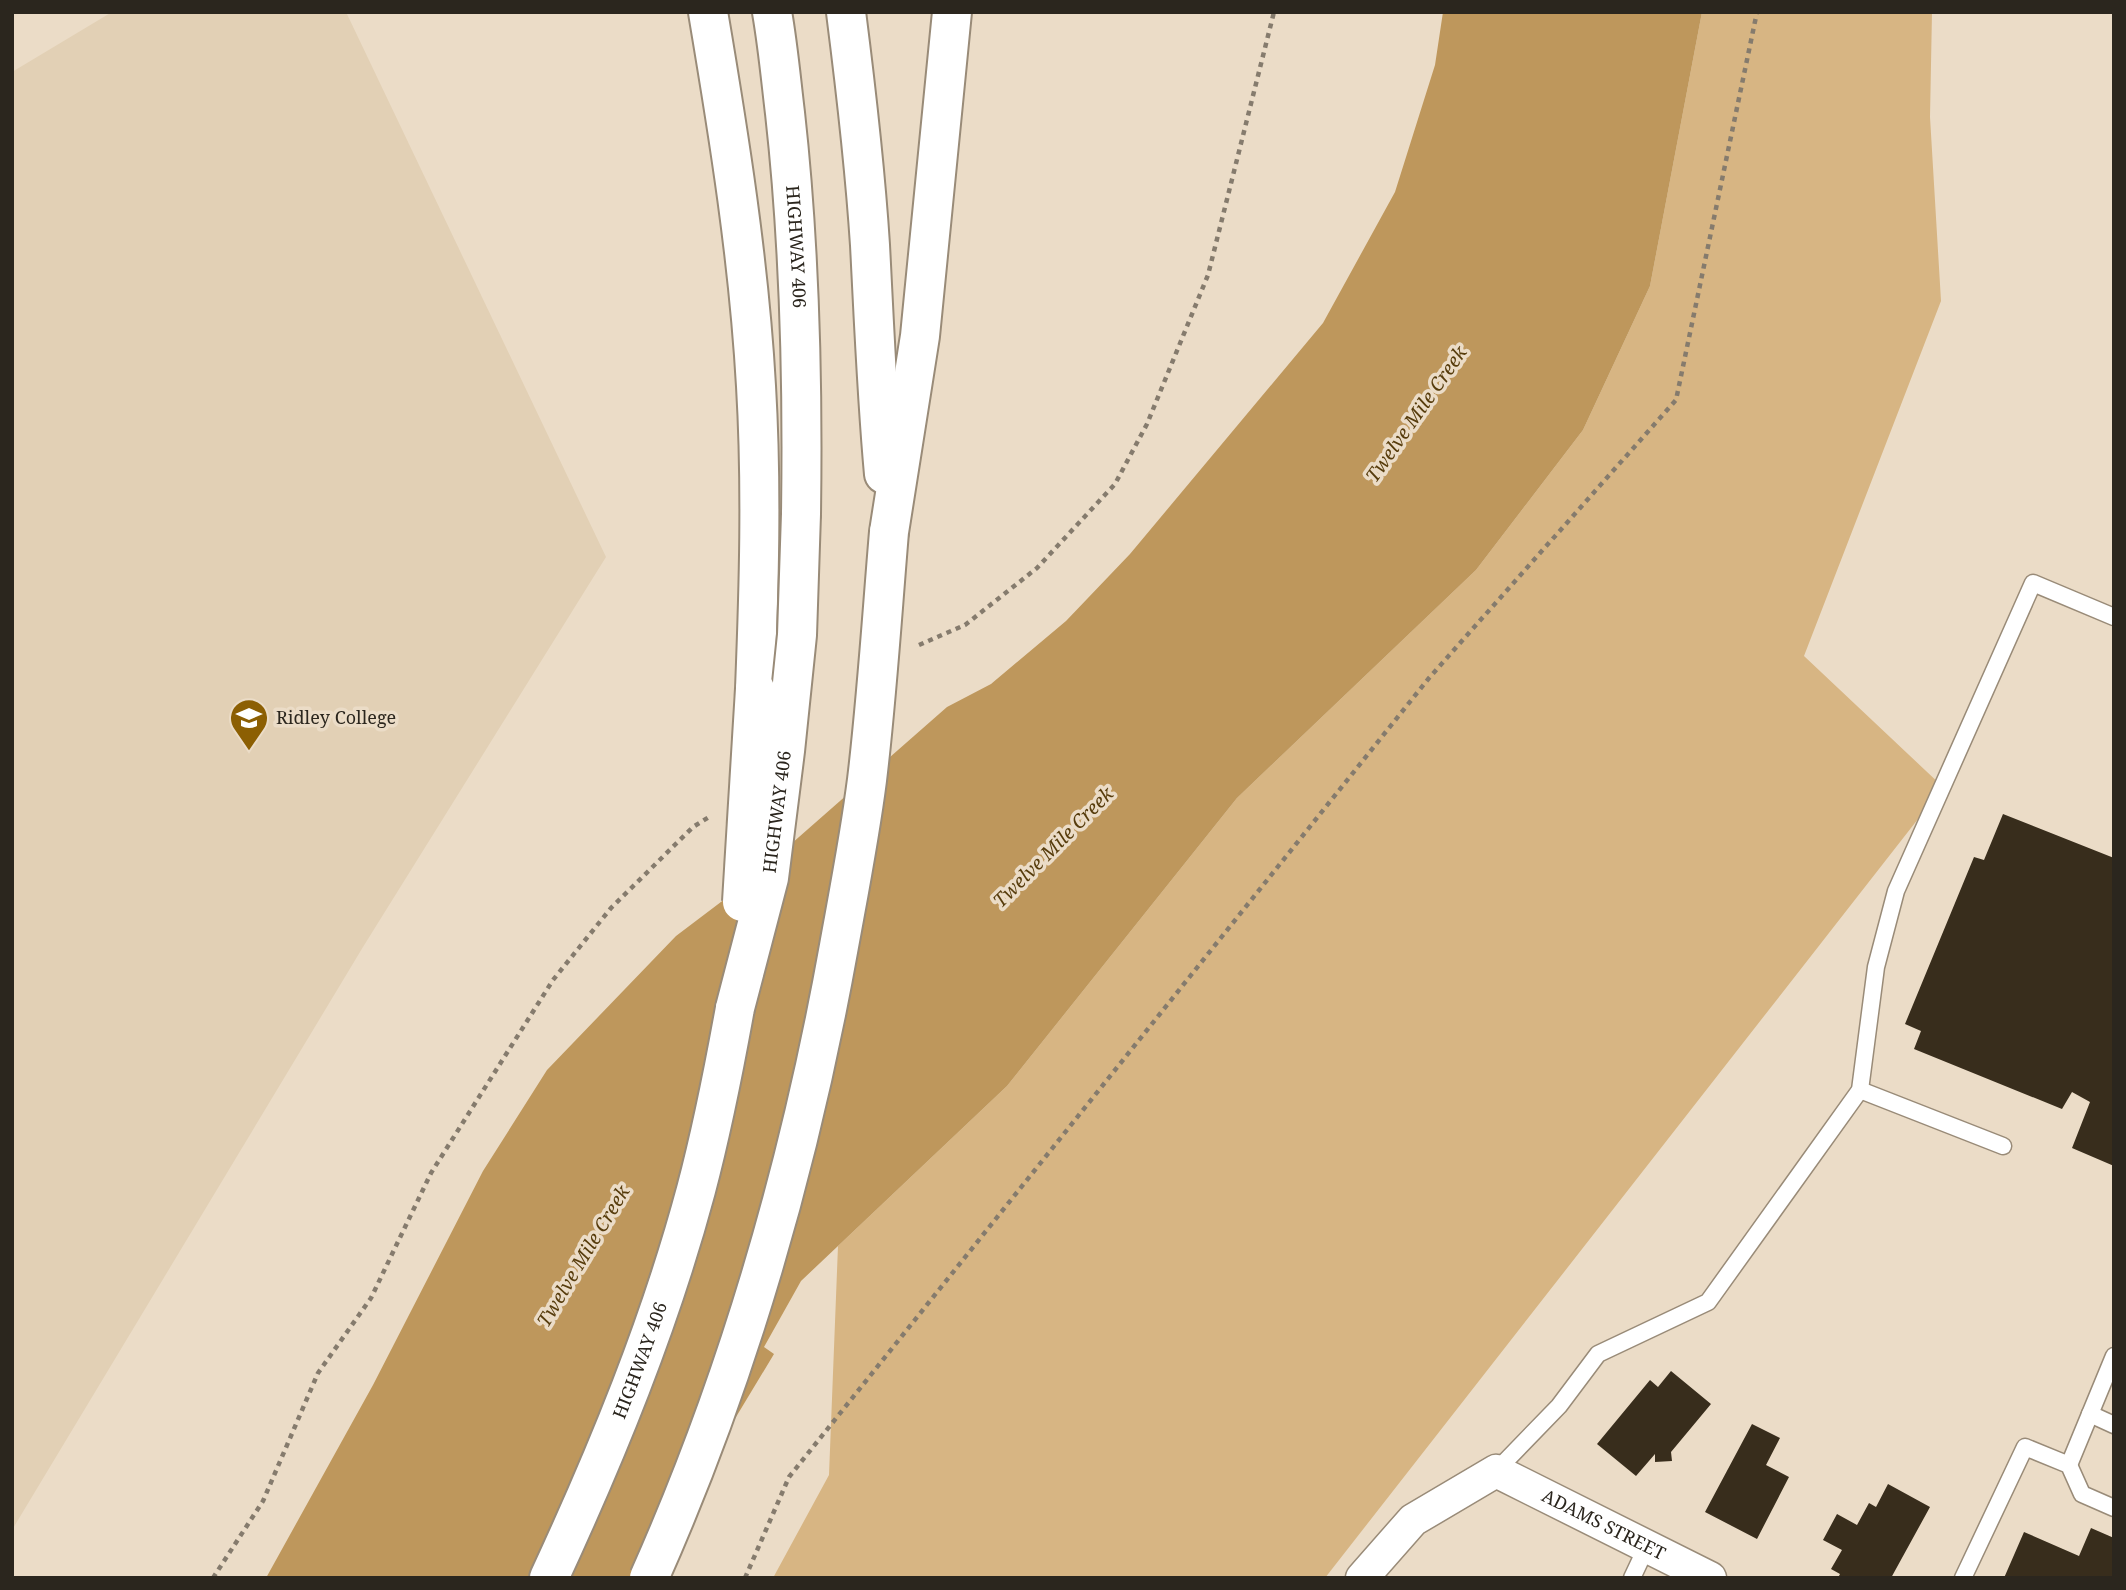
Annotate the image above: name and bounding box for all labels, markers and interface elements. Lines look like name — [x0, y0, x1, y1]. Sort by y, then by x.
street label: HIGHWAY 406 — [781, 184, 812, 309]
water label: Twelve Mile Creek — [1359, 340, 1473, 487]
school or university icon: Ridley College — [228, 697, 270, 752]
place label: Ridley College — [276, 705, 396, 729]
street label: HIGHWAY 406 — [757, 749, 796, 874]
water label: Twelve Mile Creek — [987, 780, 1120, 913]
water label: Twelve Mile Creek — [531, 1179, 636, 1332]
street label: HIGHWAY 406 — [607, 1298, 672, 1422]
street label: ADAMS STREET — [1538, 1483, 1670, 1565]

